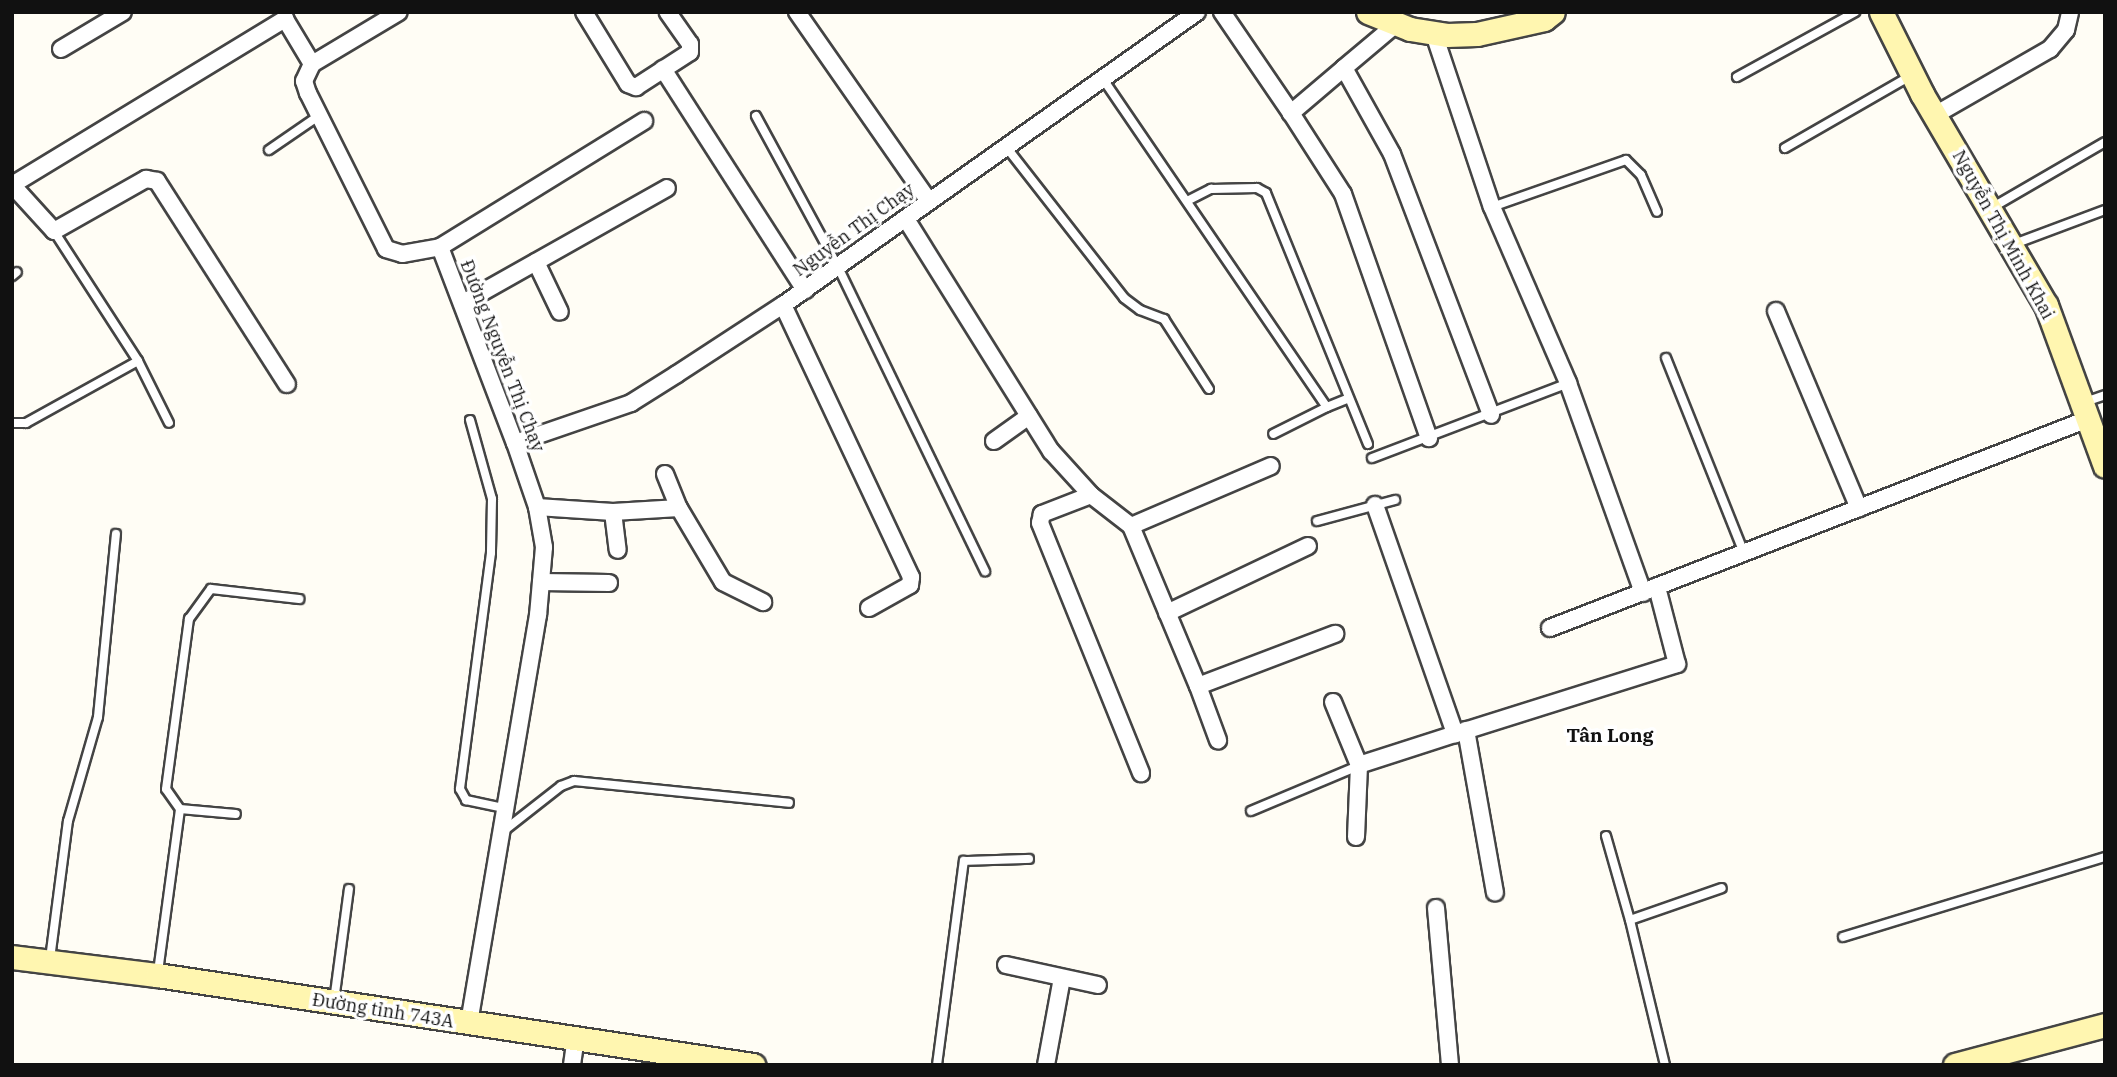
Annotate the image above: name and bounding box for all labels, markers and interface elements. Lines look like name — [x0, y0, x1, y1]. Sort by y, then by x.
street label: Nguyễn Thị Minh Khai — [1948, 147, 2058, 323]
street label: Nguyễn Thị Chạy — [789, 179, 919, 281]
street label: Đường Nguyễn Thị Chạy — [455, 257, 549, 455]
district label: Tân Long — [1566, 725, 1654, 747]
street label: Đường tỉnh 743A — [311, 989, 455, 1033]

